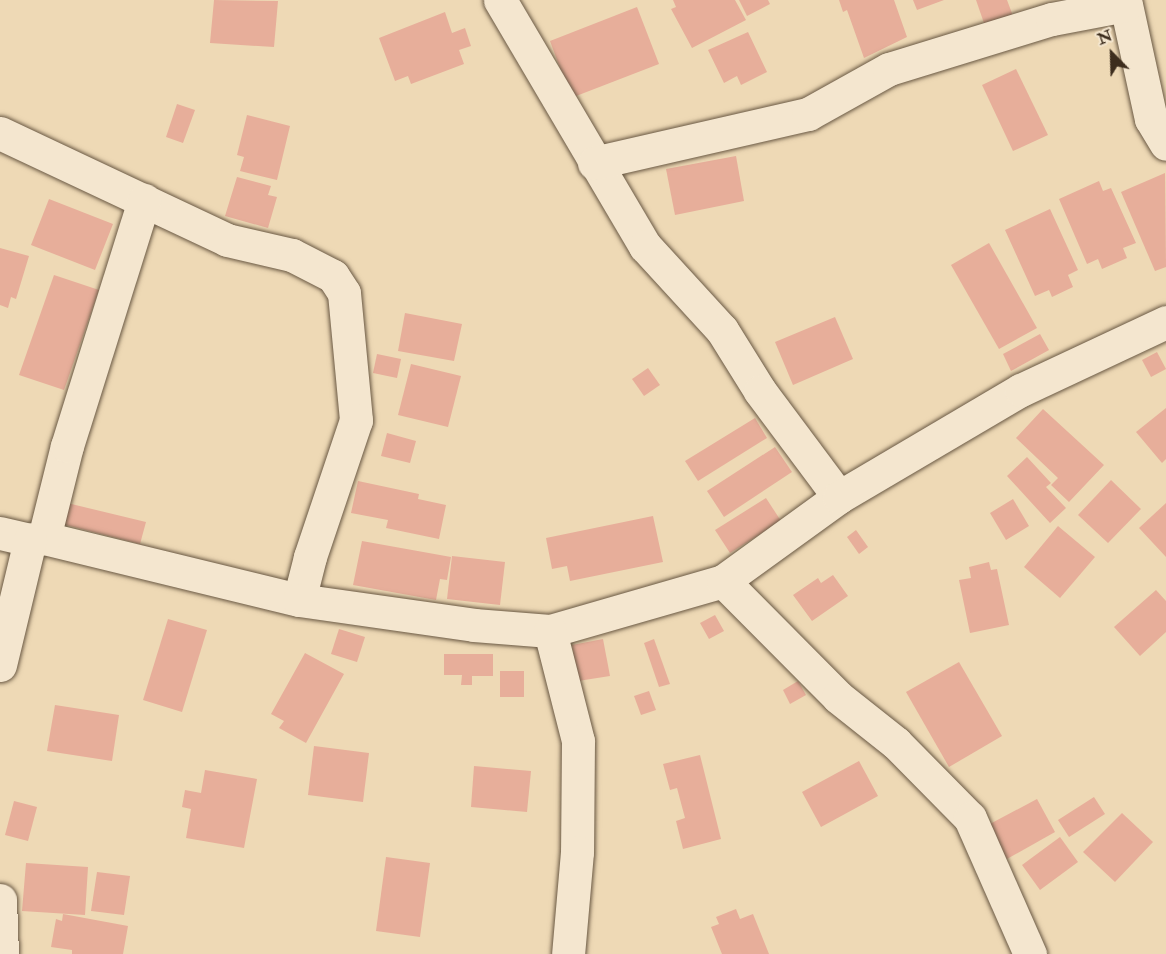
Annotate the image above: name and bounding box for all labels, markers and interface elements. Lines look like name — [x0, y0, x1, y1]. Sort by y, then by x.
north arrow — [1082, 24, 1142, 84]
text: N — [1094, 25, 1115, 49]

